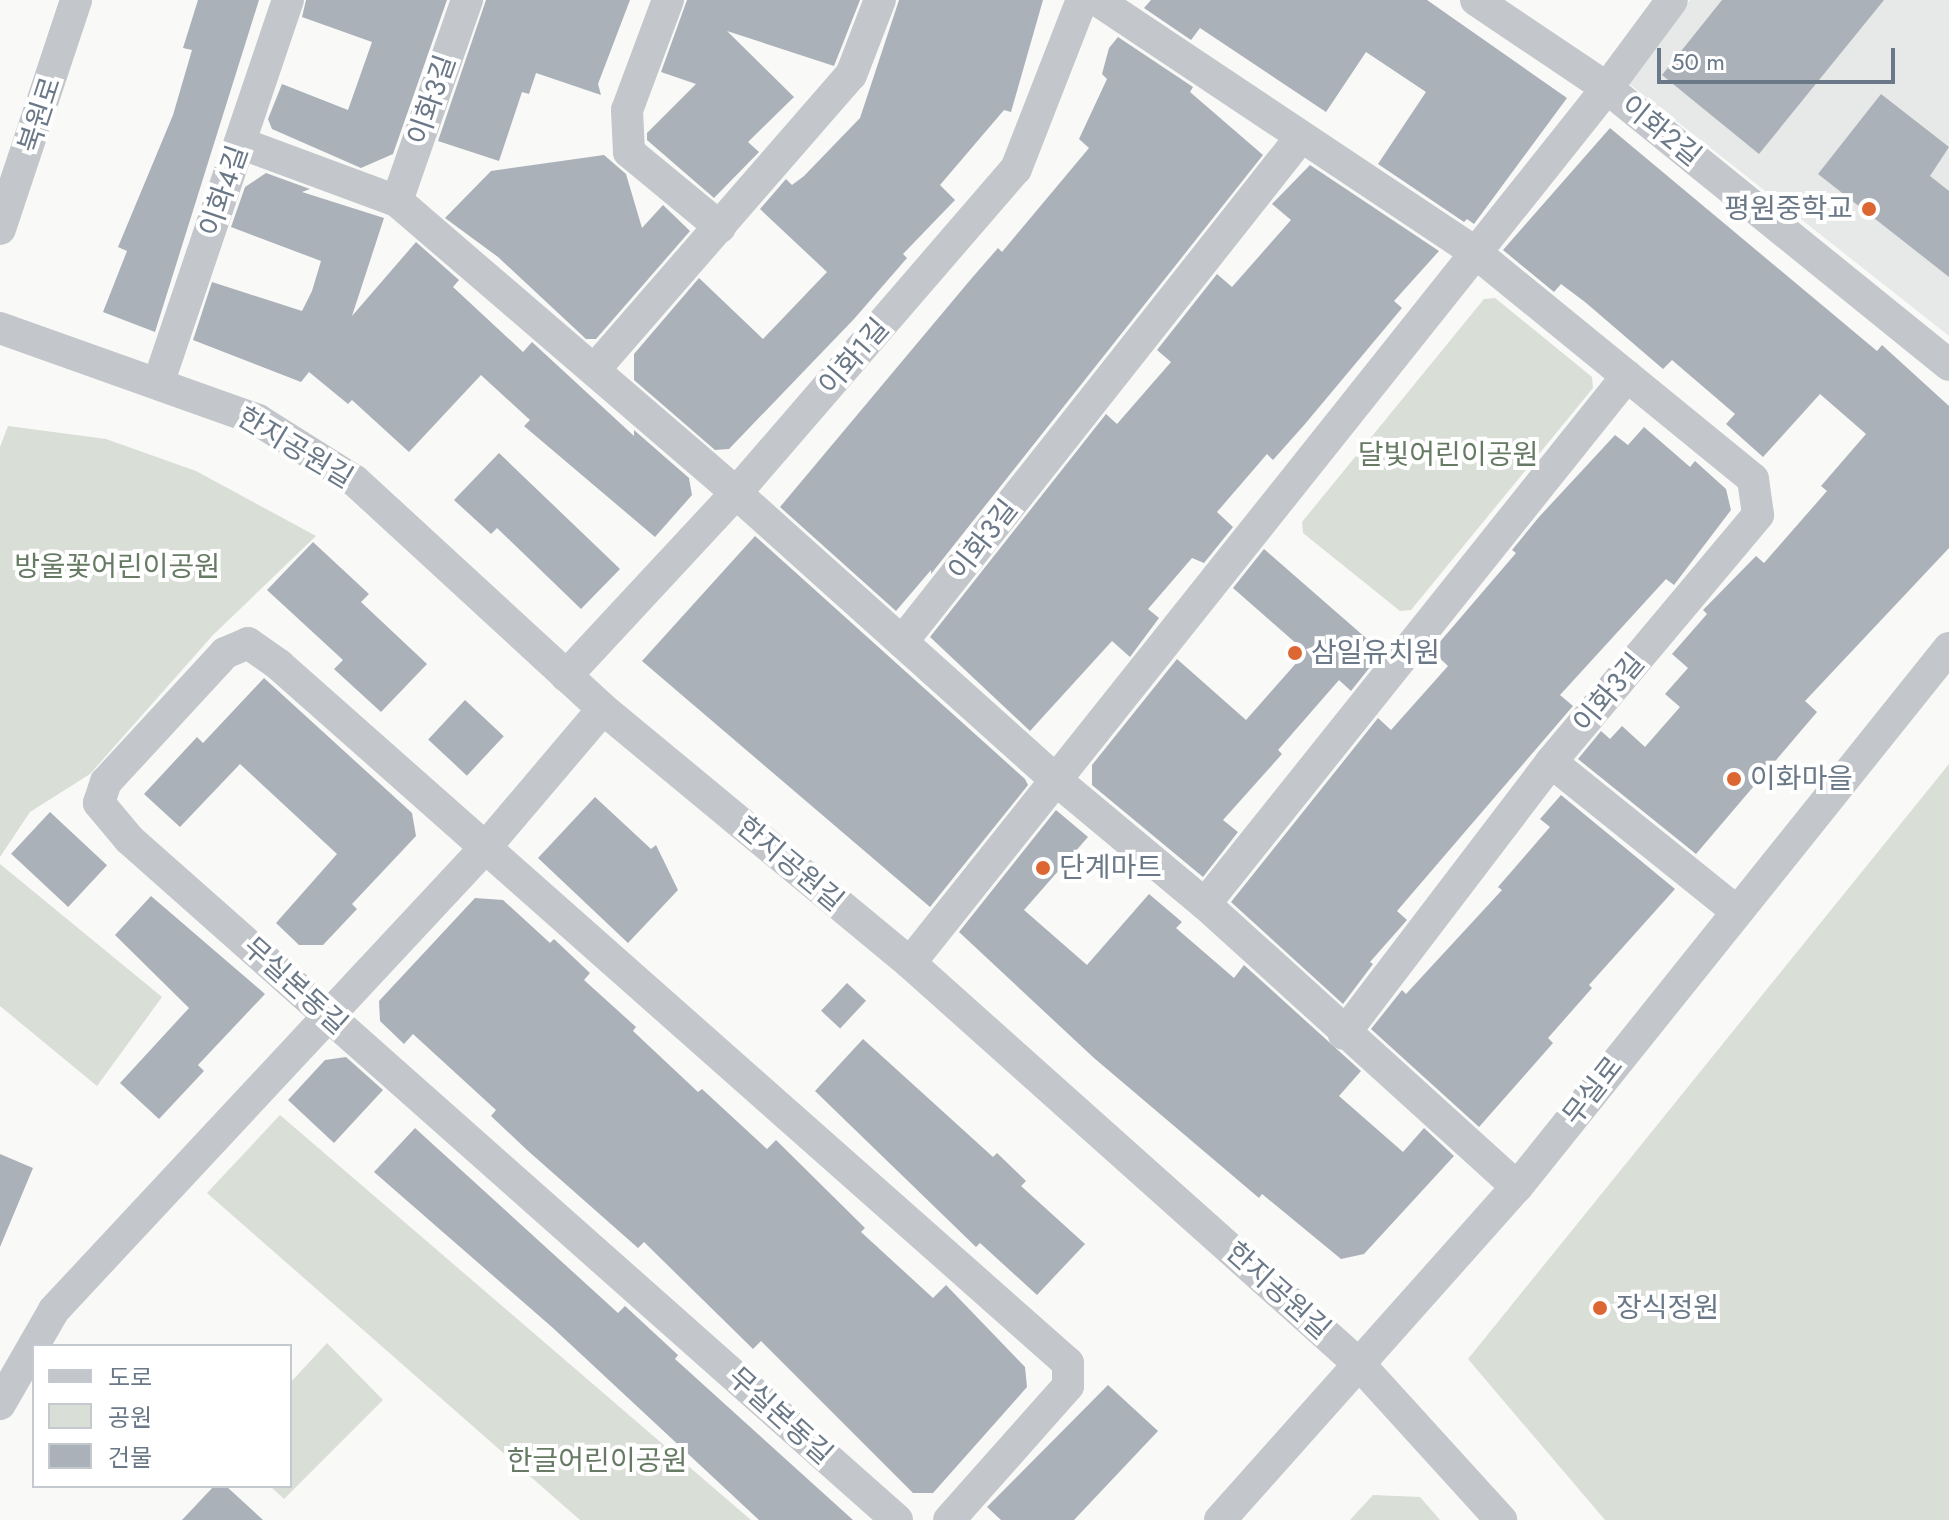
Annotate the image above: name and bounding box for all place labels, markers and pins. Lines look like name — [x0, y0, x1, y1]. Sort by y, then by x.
place label: 평원중학교 — [1724, 192, 1853, 226]
marker: 평원중학교 — [1860, 200, 1878, 218]
place label: 삼일유치원 — [1311, 636, 1440, 670]
marker: 삼일유치원 — [1286, 644, 1304, 662]
place label: 이화마을 — [1750, 762, 1853, 796]
marker: 이화마을 — [1725, 770, 1743, 788]
place label: 단계마트 — [1059, 851, 1162, 885]
marker: 단계마트 — [1034, 859, 1052, 877]
place label: 장식정원 — [1616, 1291, 1719, 1325]
marker: 장식정원 — [1591, 1299, 1609, 1317]

